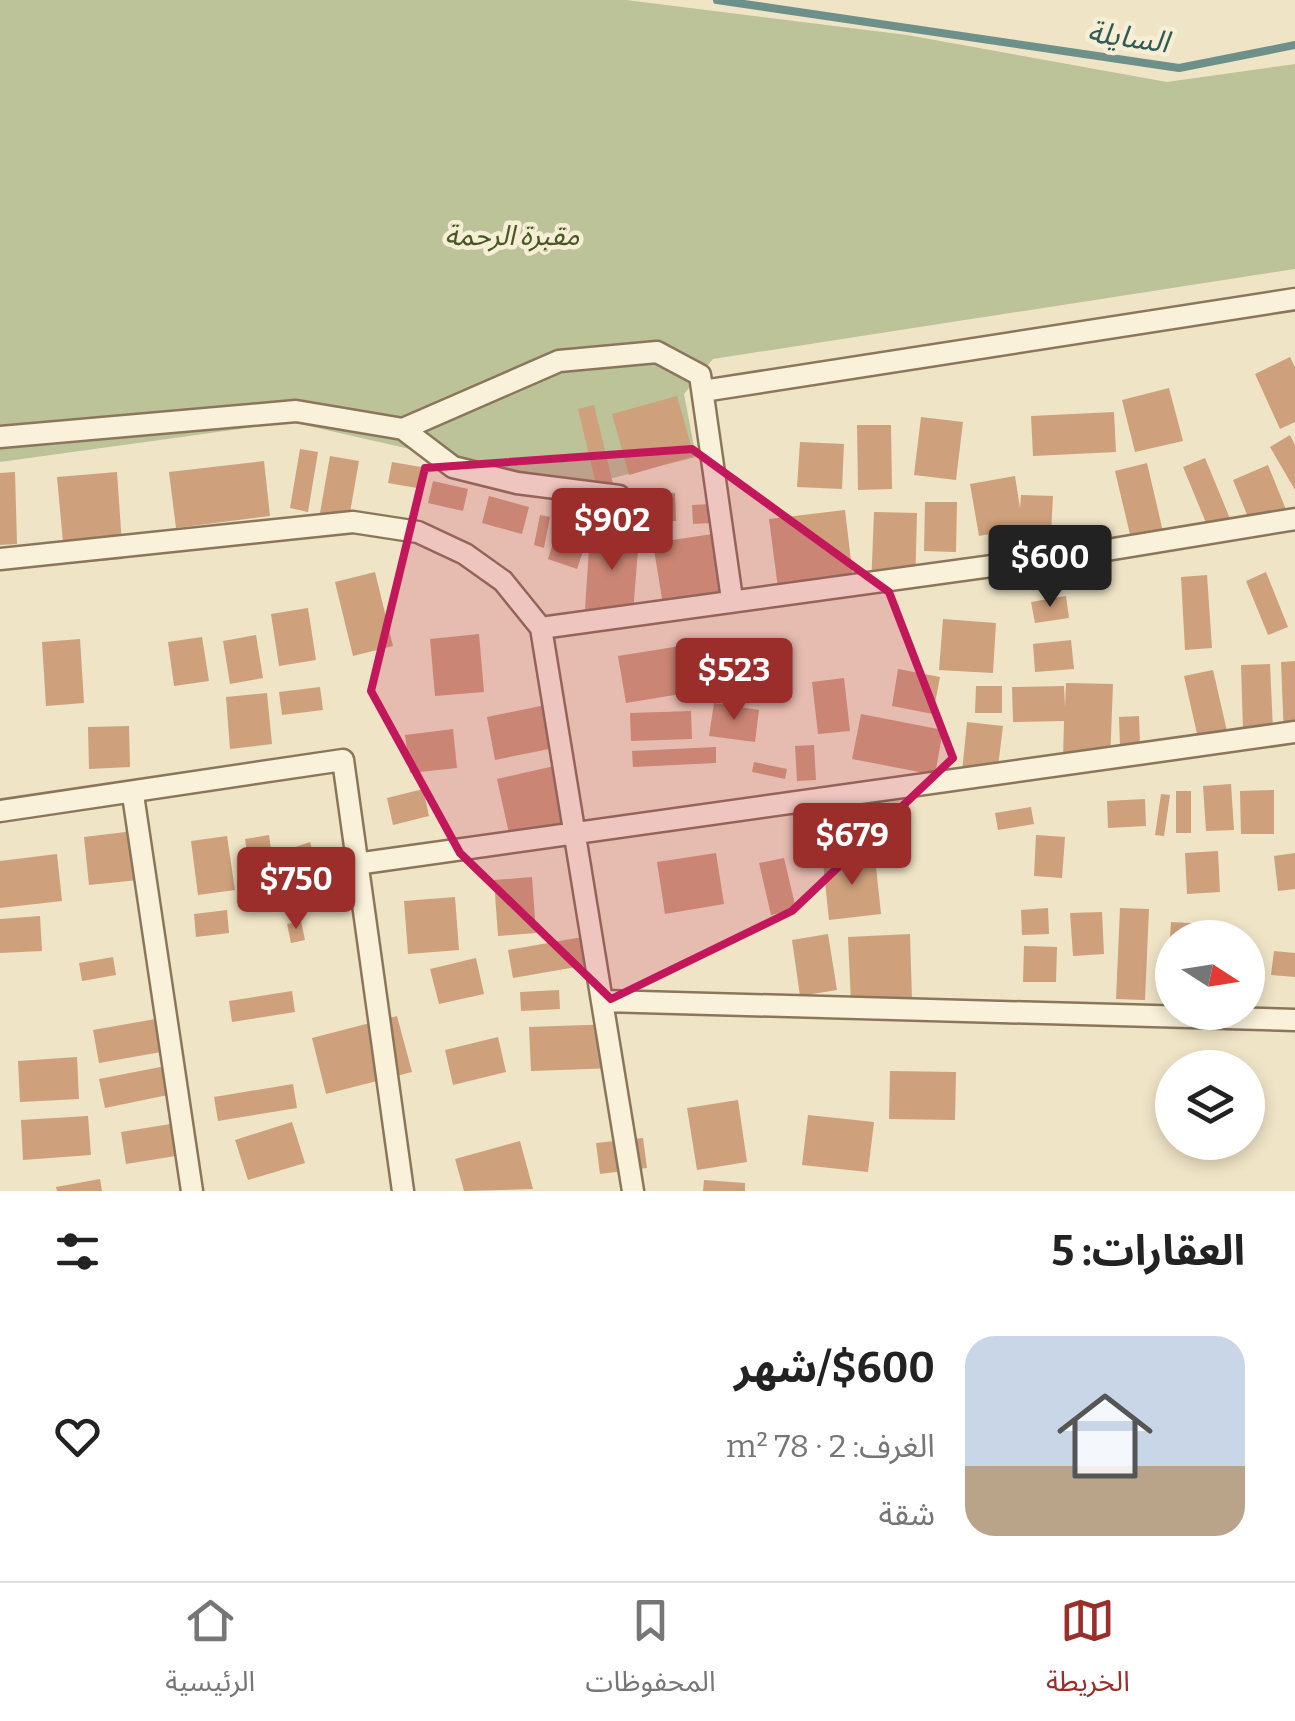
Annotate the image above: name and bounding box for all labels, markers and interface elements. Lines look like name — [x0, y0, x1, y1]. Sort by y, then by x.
water label: السايلة — [1085, 13, 1174, 61]
park label: مقبرة الرحمة — [444, 219, 580, 252]
pin: $902 — [553, 488, 671, 573]
text: $902 — [574, 501, 650, 539]
pin: $600 — [991, 525, 1109, 610]
text: $600 — [1011, 538, 1089, 576]
pin: $523 — [675, 638, 793, 723]
text: $523 — [698, 651, 770, 689]
pin: $679 — [793, 803, 911, 888]
text: $679 — [815, 816, 889, 854]
pin: $750 — [237, 847, 355, 932]
text: $750 — [259, 860, 333, 898]
north arrow — [1155, 920, 1265, 1030]
map controls — [1155, 920, 1265, 1160]
button: layers — [1155, 1050, 1265, 1160]
icon: filters — [50, 1224, 105, 1279]
text: العقارات: 5 — [1051, 1226, 1245, 1276]
text: $600/شهر — [734, 1343, 935, 1393]
icon: home — [1045, 1376, 1165, 1496]
icon: heart — [50, 1409, 105, 1464]
text: الغرف: 2 · 78 m² — [726, 1427, 935, 1465]
text: شقة — [879, 1495, 935, 1533]
tab: الرئيسية — [165, 1593, 255, 1712]
tab: المحفوظات — [586, 1593, 716, 1712]
tab: الخريطة — [1046, 1593, 1130, 1712]

